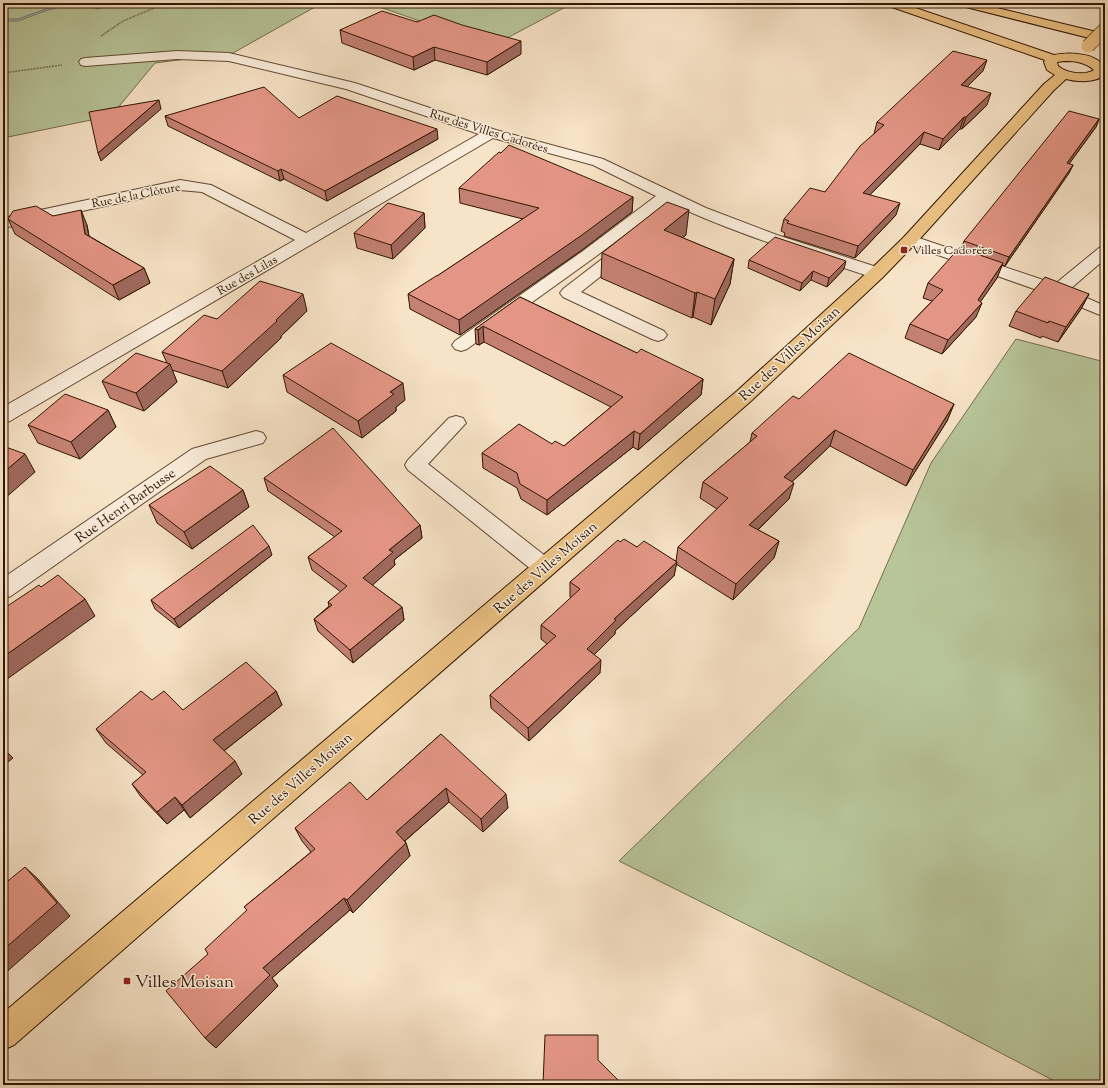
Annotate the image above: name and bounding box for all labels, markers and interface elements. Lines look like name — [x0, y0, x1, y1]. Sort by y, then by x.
street label: Rue des Villes Cadorées — [427, 105, 551, 159]
street label: Rue de la Clôture — [90, 178, 183, 213]
place label: Villes Cadorées — [912, 242, 993, 260]
marker: Villes Cadorées — [899, 245, 909, 255]
street label: Rue des Lilas — [214, 251, 281, 300]
street label: Rue des Villes Moisan — [735, 302, 845, 407]
street label: Rue Henri Barbusse — [72, 464, 180, 549]
street label: Rue des Villes Moisan — [490, 518, 603, 619]
street label: Rue des Villes Moisan — [245, 729, 358, 830]
place label: Villes Moisan — [135, 971, 234, 995]
marker: Villes Moisan — [122, 976, 132, 986]

